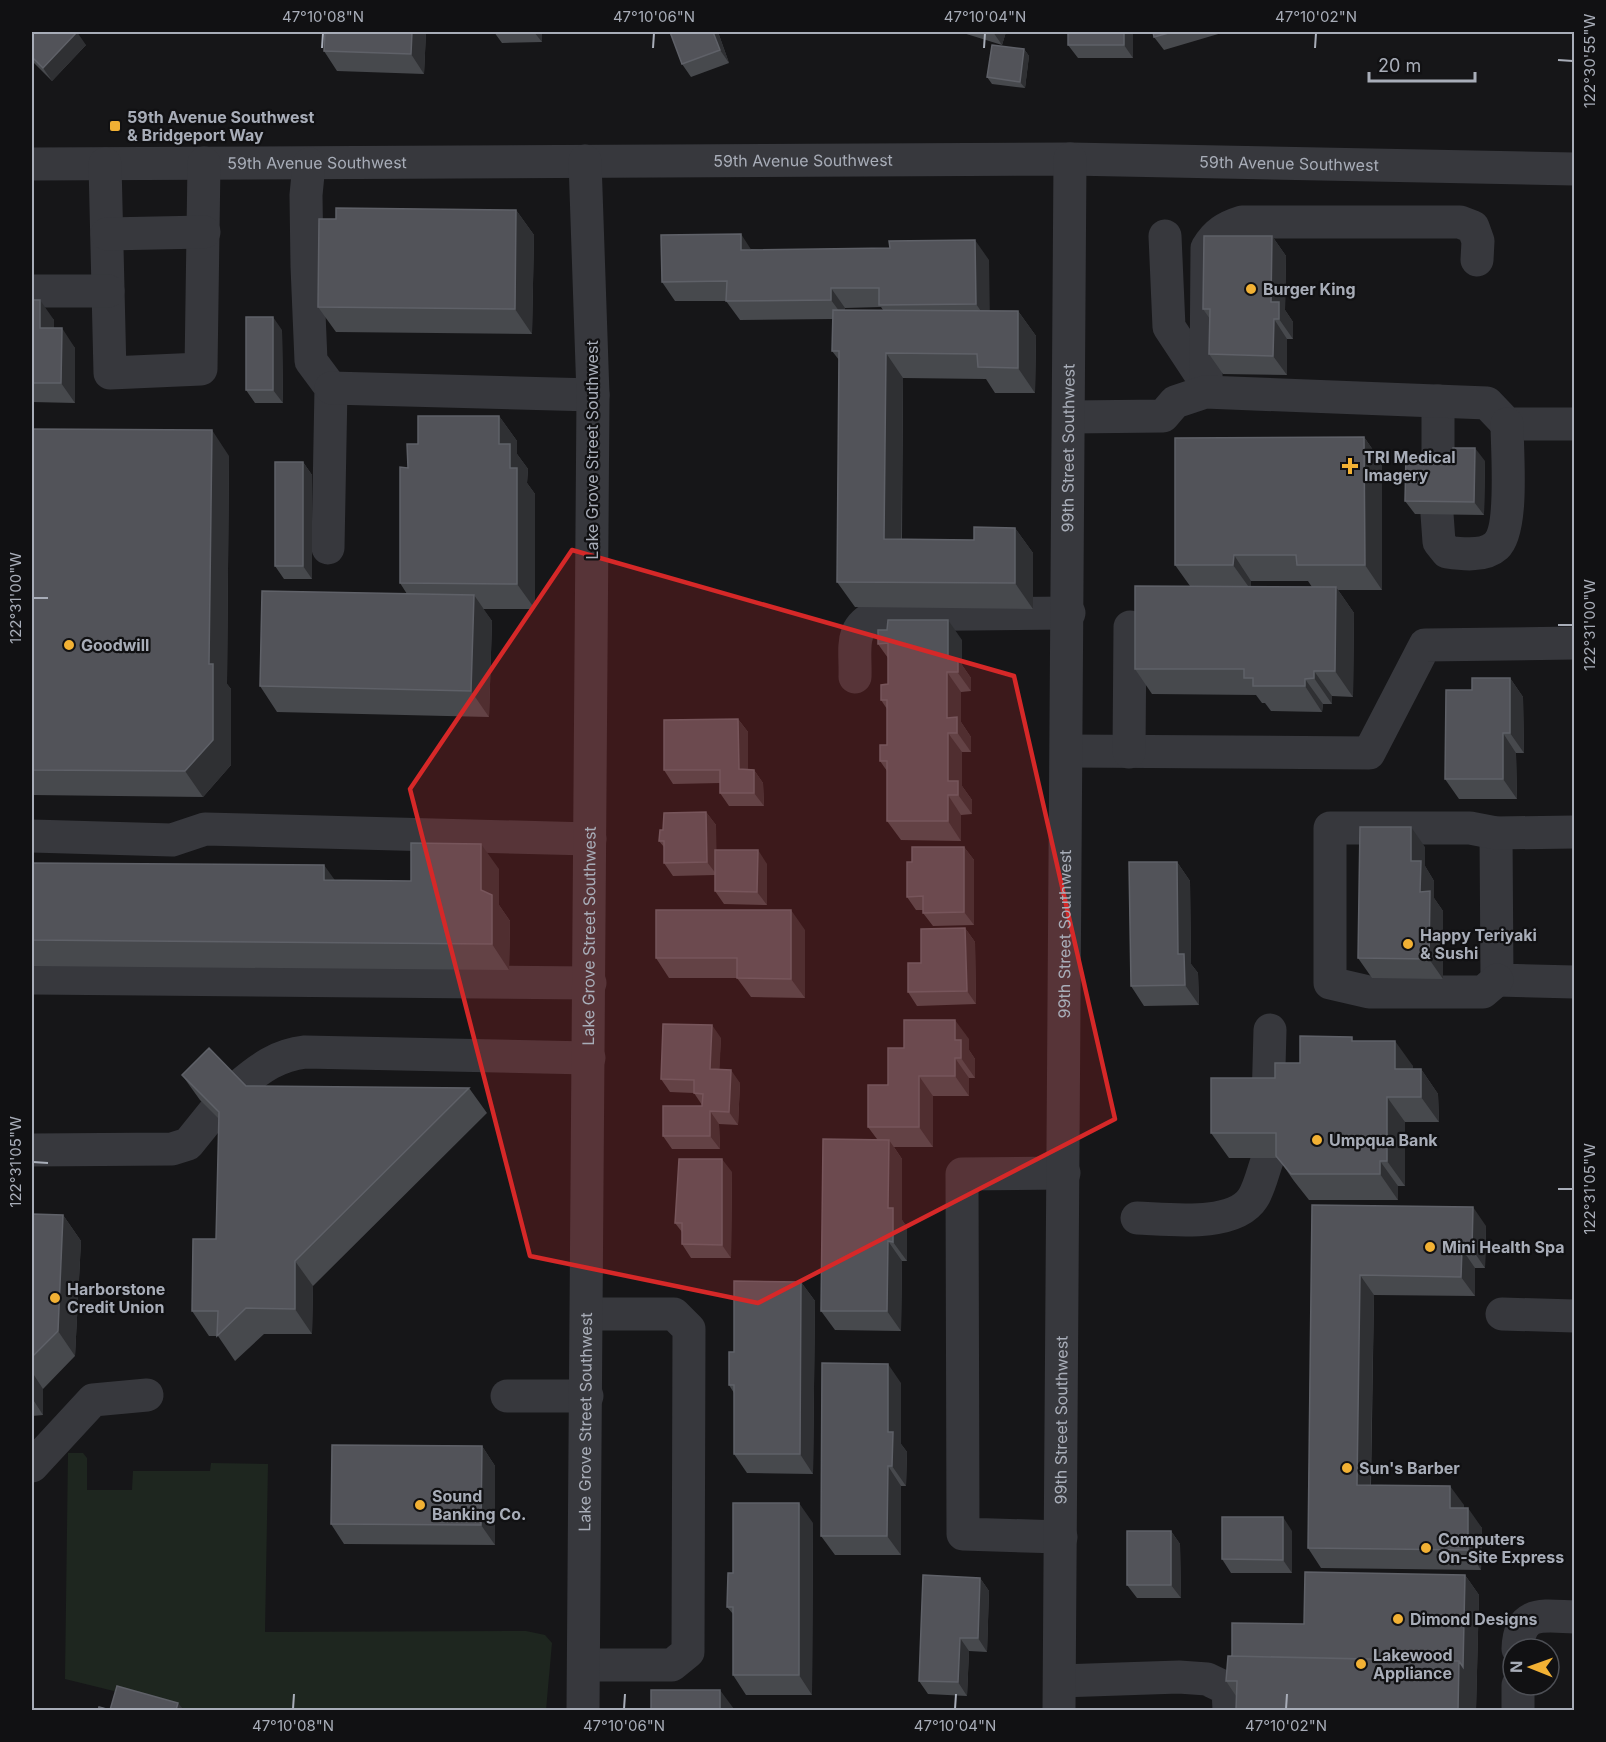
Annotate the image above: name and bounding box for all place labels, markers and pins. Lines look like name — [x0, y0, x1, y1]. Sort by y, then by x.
place label: 59th Avenue Southwest & Bridgeport Way — [127, 107, 314, 145]
marker: 59th Avenue Southwest & Bridgeport Way — [108, 119, 122, 133]
place label: Burger King — [1263, 279, 1356, 299]
marker: Burger King — [1244, 282, 1258, 296]
place label: TRI Medical Imagery — [1364, 447, 1456, 485]
marker: TRI Medical Imagery — [1341, 457, 1359, 475]
place label: Goodwill — [81, 635, 149, 655]
marker: Goodwill — [62, 638, 76, 652]
place label: Happy Teriyaki & Sushi — [1420, 925, 1537, 963]
marker: Happy Teriyaki & Sushi — [1401, 937, 1415, 951]
place label: Umpqua Bank — [1329, 1130, 1438, 1150]
marker: Umpqua Bank — [1310, 1133, 1324, 1147]
place label: Mini Health Spa — [1442, 1237, 1564, 1257]
marker: Mini Health Spa — [1423, 1240, 1437, 1254]
place label: Harborstone Credit Union — [67, 1279, 165, 1317]
marker: Harborstone Credit Union — [48, 1291, 62, 1305]
place label: Sun's Barber — [1359, 1458, 1460, 1478]
marker: Sun's Barber — [1340, 1461, 1354, 1475]
place label: Sound Banking Co. — [432, 1486, 526, 1524]
marker: Sound Banking Co. — [413, 1498, 427, 1512]
place label: Computers On-Site Express — [1438, 1529, 1564, 1567]
marker: Computers On-Site Express — [1419, 1541, 1433, 1555]
place label: Dimond Designs — [1410, 1609, 1538, 1629]
marker: Dimond Designs — [1391, 1612, 1405, 1626]
place label: Lakewood Appliance — [1373, 1645, 1453, 1683]
marker: Lakewood Appliance — [1354, 1657, 1368, 1671]

